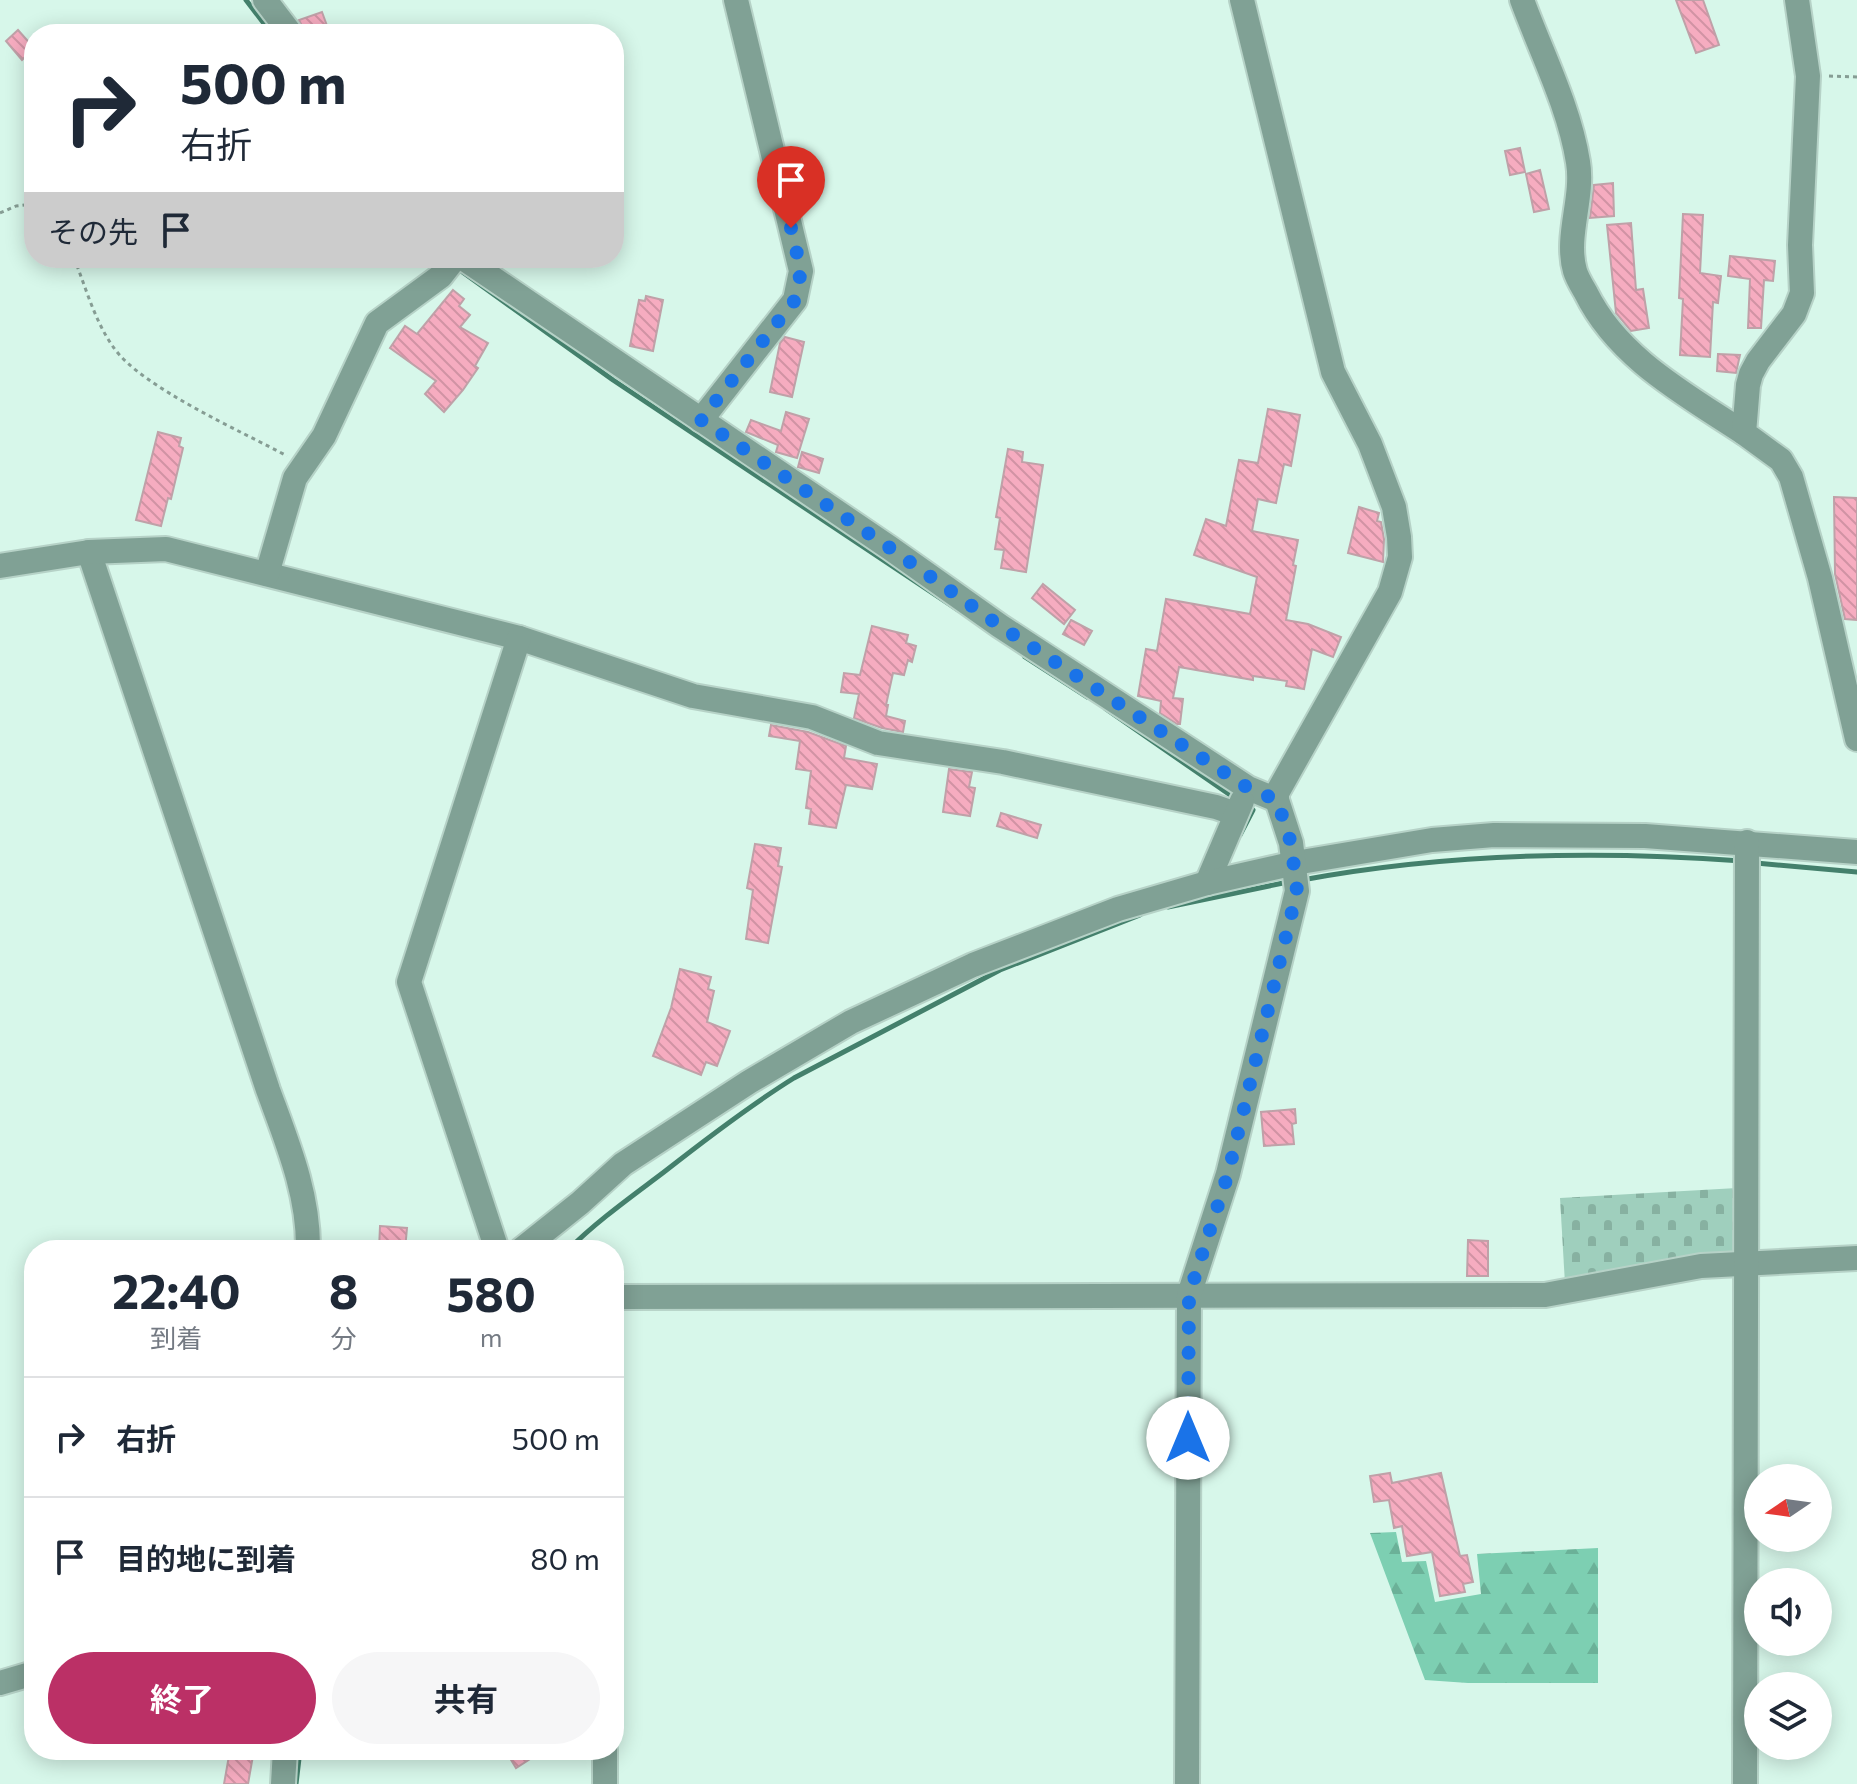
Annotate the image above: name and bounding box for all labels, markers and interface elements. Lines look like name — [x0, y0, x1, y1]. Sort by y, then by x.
text: 500 m — [180, 47, 347, 116]
icon: right — [48, 56, 152, 160]
text: 右折 — [180, 121, 252, 165]
pin — [757, 146, 825, 228]
icon: arrive — [769, 158, 813, 202]
icon: arrive — [154, 208, 198, 252]
text: その先 — [48, 212, 138, 249]
text: 22:40 — [112, 1260, 241, 1319]
text: 8 — [329, 1260, 358, 1319]
text: 580 — [446, 1263, 536, 1322]
text: m — [480, 1321, 503, 1352]
text: 到着 — [150, 1322, 202, 1353]
text: 分 — [331, 1322, 357, 1353]
position arrow — [1146, 1396, 1230, 1480]
icon: right — [48, 1415, 92, 1459]
text: 右折 — [116, 1419, 176, 1456]
text: 500 m — [512, 1419, 600, 1456]
north arrow — [1744, 1464, 1832, 1552]
map controls — [1744, 1464, 1832, 1760]
icon: arrive — [48, 1535, 92, 1579]
text: 目的地に到着 — [116, 1539, 296, 1576]
text: 80 m — [530, 1539, 600, 1576]
button: sound — [1744, 1568, 1832, 1656]
button: 終了 — [48, 1652, 316, 1744]
button: 共有 — [332, 1652, 600, 1744]
button: layers — [1744, 1672, 1832, 1760]

